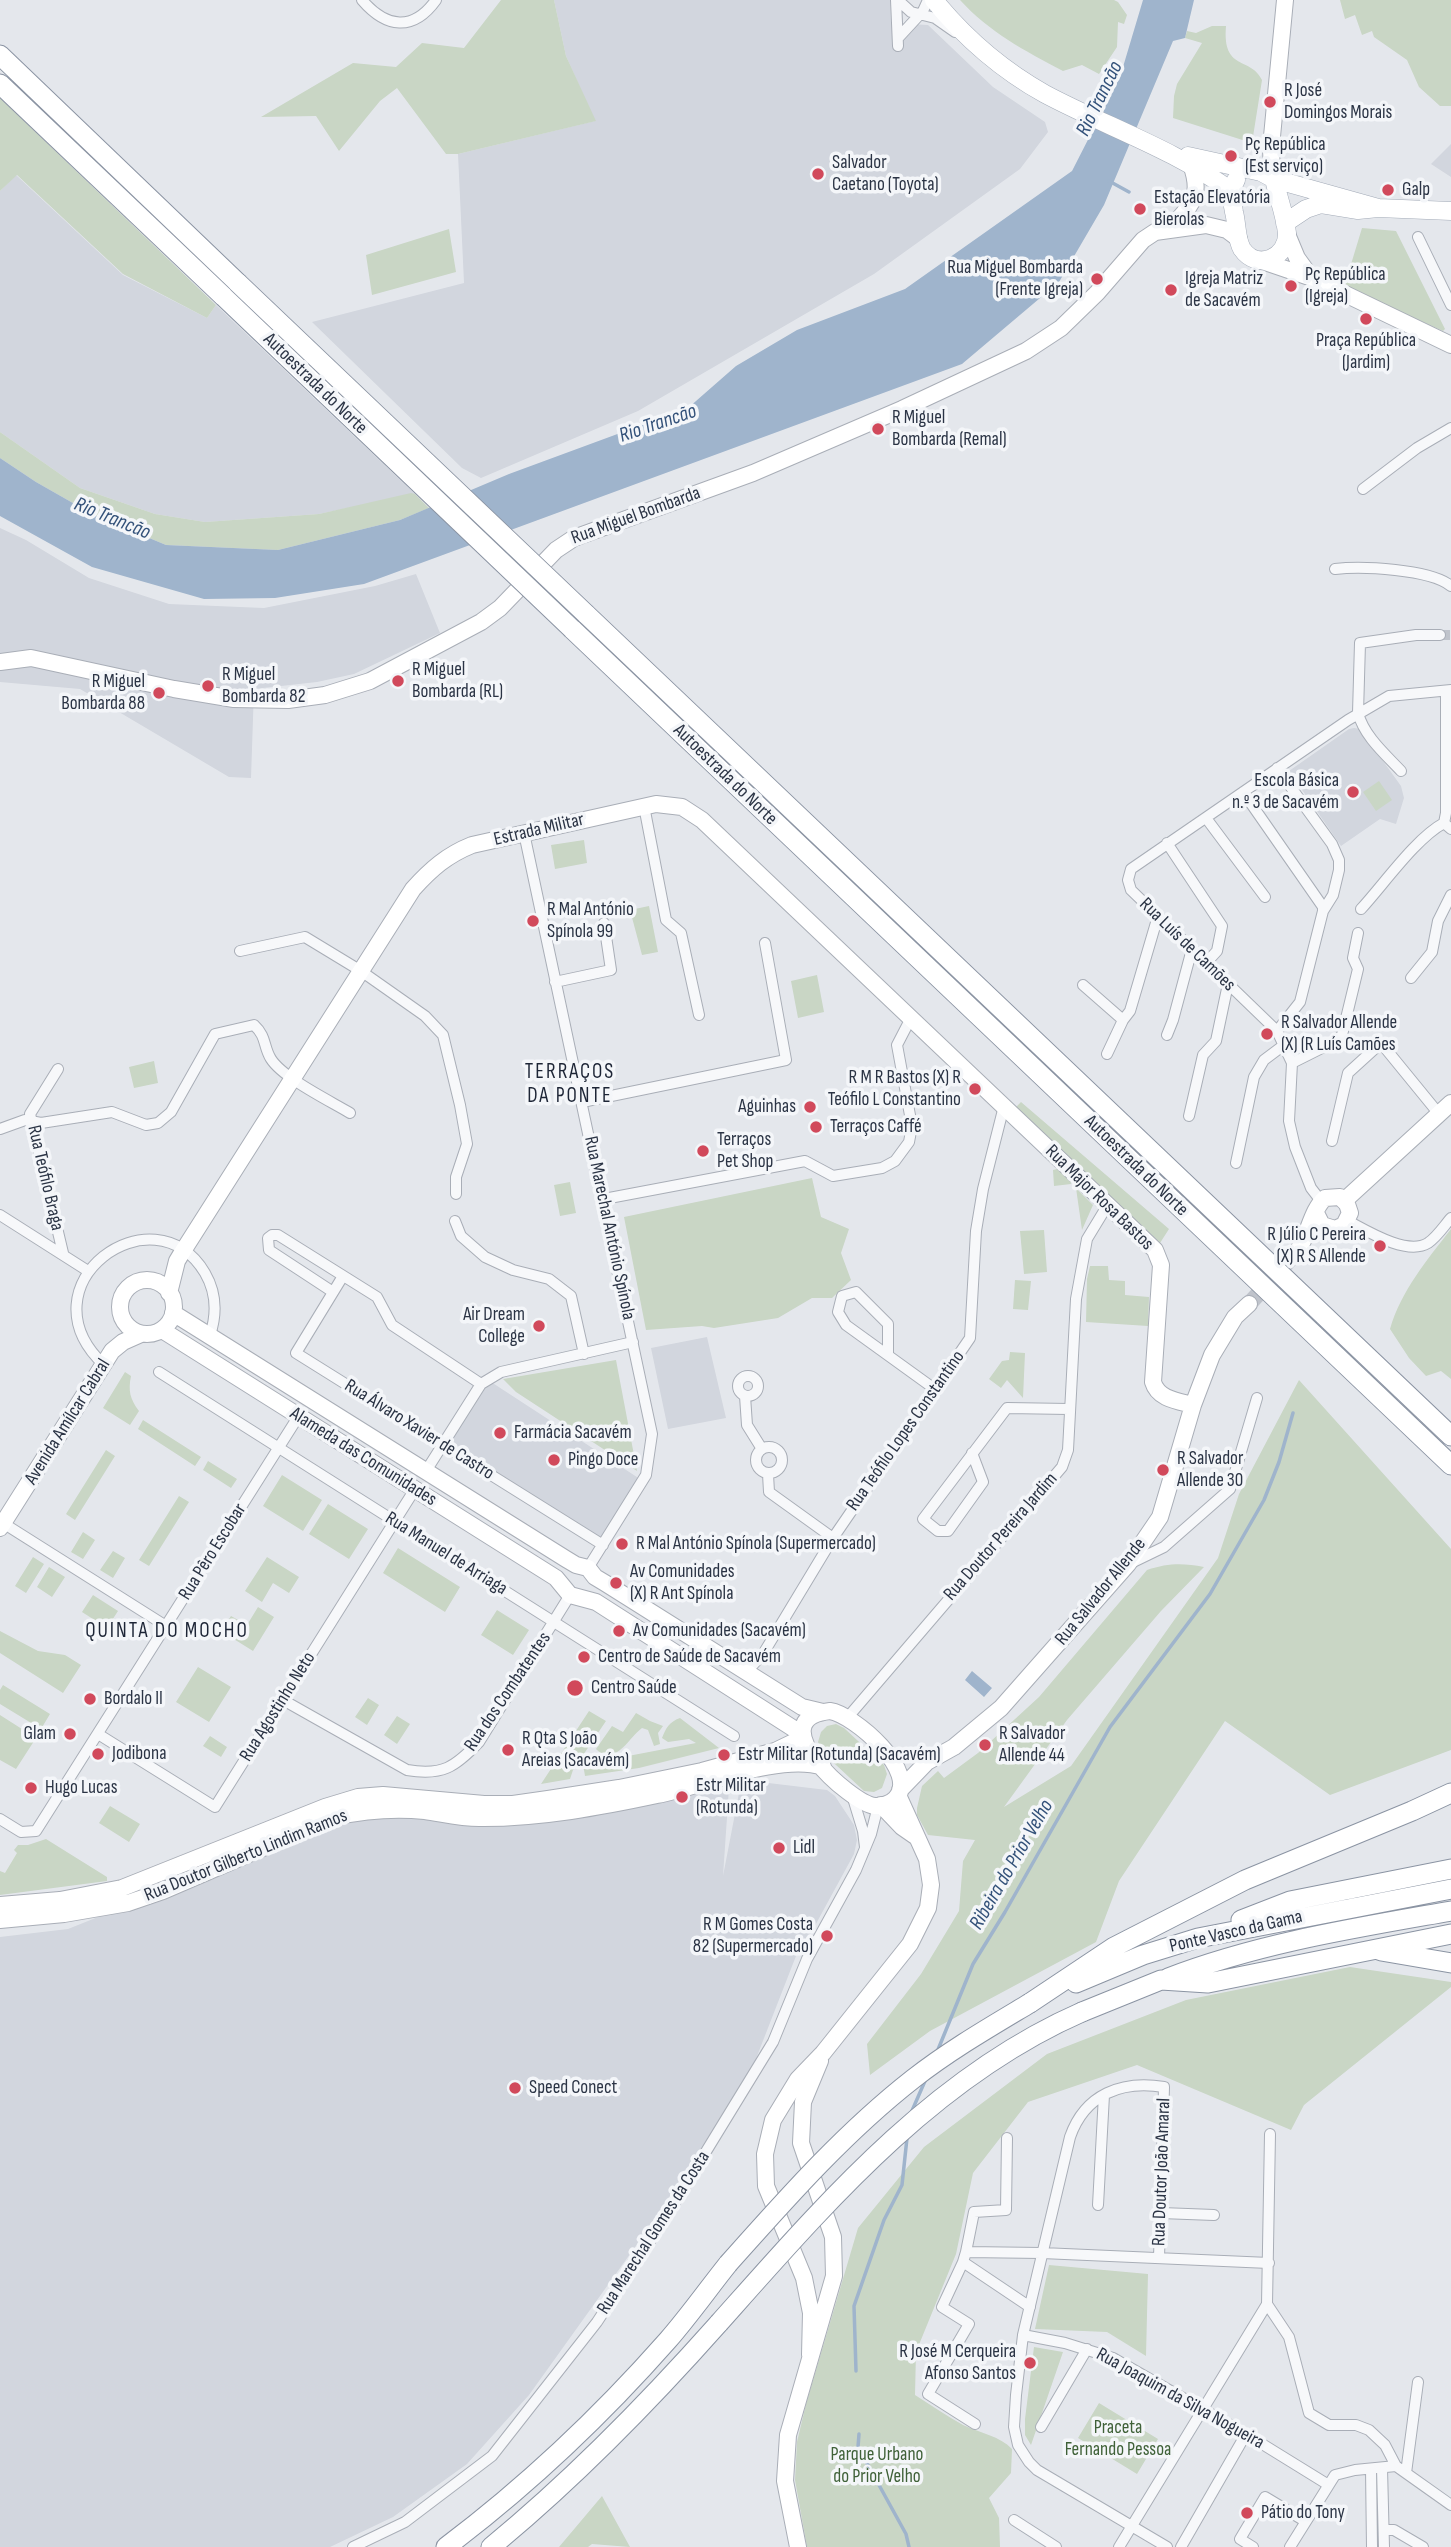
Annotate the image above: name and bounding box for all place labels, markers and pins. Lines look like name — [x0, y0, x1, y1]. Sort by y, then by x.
place label: R José Domingos Morais — [1284, 80, 1392, 124]
marker: R José Domingos Morais — [1262, 94, 1278, 110]
place label: Pç República (Est serviço) — [1245, 134, 1326, 178]
marker: Pç República (Est serviço) — [1223, 148, 1239, 164]
place label: Salvador Caetano (Toyota) — [832, 152, 939, 196]
marker: Salvador Caetano (Toyota) — [810, 166, 826, 182]
place label: Galp — [1402, 179, 1430, 201]
marker: Galp — [1380, 182, 1396, 198]
place label: Estação Elevatória Bierolas — [1154, 187, 1270, 231]
marker: Estação Elevatória Bierolas — [1132, 201, 1148, 217]
place label: Rua Miguel Bombarda (Frente Igreja) — [947, 257, 1083, 301]
place label: Pç República (Igreja) — [1305, 264, 1386, 308]
place label: Igreja Matriz de Sacavém — [1185, 268, 1263, 312]
marker: Rua Miguel Bombarda (Frente Igreja) — [1089, 271, 1105, 287]
marker: Pç República (Igreja) — [1283, 278, 1299, 294]
marker: Igreja Matriz de Sacavém — [1163, 282, 1179, 298]
marker: Praça República (Jardim) — [1358, 311, 1374, 327]
place label: Praça República (Jardim) — [1316, 330, 1416, 374]
place label: R Miguel Bombarda (Remal) — [892, 407, 1007, 451]
marker: R Miguel Bombarda (Remal) — [870, 421, 886, 437]
place label: R Miguel Bombarda (RL) — [412, 659, 503, 703]
place label: R Miguel Bombarda 82 — [222, 664, 306, 708]
place label: R Miguel Bombarda 88 — [61, 671, 145, 715]
marker: R Miguel Bombarda (RL) — [390, 673, 406, 689]
marker: R Miguel Bombarda 82 — [200, 678, 216, 694]
marker: R Miguel Bombarda 88 — [151, 685, 167, 701]
place label: Escola Básica n.º 3 de Sacavém — [1232, 770, 1339, 814]
marker: Escola Básica n.º 3 de Sacavém — [1345, 784, 1361, 800]
place label: R Mal António Spínola 99 — [547, 899, 634, 943]
marker: R Mal António Spínola 99 — [525, 913, 541, 929]
place label: R Salvador Allende (X) (R Luís Camões — [1281, 1012, 1397, 1056]
marker: R Salvador Allende (X) (R Luís Camões — [1259, 1026, 1275, 1042]
place label: R M R Bastos (X) R Teófilo L Constantino — [828, 1067, 961, 1111]
marker: R M R Bastos (X) R Teófilo L Constantino — [967, 1081, 983, 1097]
place label: Aguinhas — [738, 1096, 796, 1118]
marker: Aguinhas — [802, 1099, 818, 1115]
place label: Terraços Caffé — [830, 1116, 922, 1138]
marker: Terraços Caffé — [808, 1119, 824, 1135]
place label: Terraços Pet Shop — [717, 1129, 773, 1173]
marker: Terraços Pet Shop — [695, 1143, 711, 1159]
place label: R Júlio C Pereira (X) R S Allende — [1267, 1224, 1366, 1268]
marker: R Júlio C Pereira (X) R S Allende — [1372, 1238, 1388, 1254]
place label: Air Dream College — [463, 1304, 525, 1348]
marker: Air Dream College — [531, 1318, 547, 1334]
place label: Farmácia Sacavém — [514, 1422, 632, 1444]
marker: Farmácia Sacavém — [492, 1425, 508, 1441]
place label: R Salvador Allende 30 — [1177, 1448, 1243, 1492]
place label: Pingo Doce — [568, 1449, 638, 1471]
marker: Pingo Doce — [546, 1452, 562, 1468]
marker: R Salvador Allende 30 — [1155, 1462, 1171, 1478]
place label: R Mal António Spínola (Supermercado) — [636, 1533, 876, 1555]
marker: R Mal António Spínola (Supermercado) — [614, 1536, 630, 1552]
place label: Av Comunidades (X) R Ant Spínola — [630, 1561, 735, 1605]
marker: Av Comunidades (X) R Ant Spínola — [608, 1575, 624, 1591]
place label: Av Comunidades (Sacavém) — [633, 1620, 806, 1642]
marker: Av Comunidades (Sacavém) — [611, 1623, 627, 1639]
place label: Centro de Saúde de Sacavém — [598, 1646, 781, 1668]
marker: Centro de Saúde de Sacavém — [576, 1649, 592, 1665]
place label: Centro Saúde — [591, 1677, 677, 1699]
marker: Centro Saúde — [565, 1678, 585, 1698]
place label: Bordalo II — [104, 1688, 163, 1710]
marker: Bordalo II — [82, 1691, 98, 1707]
place label: Glam — [23, 1723, 56, 1745]
place label: R Salvador Allende 44 — [999, 1723, 1065, 1767]
marker: Glam — [62, 1726, 78, 1742]
place label: R Qta S João Areias (Sacavém) — [522, 1728, 629, 1772]
marker: R Salvador Allende 44 — [977, 1737, 993, 1753]
marker: R Qta S João Areias (Sacavém) — [500, 1742, 516, 1758]
place label: Jodibona — [112, 1743, 166, 1765]
place label: Estr Militar (Rotunda) (Sacavém) — [738, 1744, 941, 1766]
marker: Jodibona — [90, 1746, 106, 1762]
marker: Estr Militar (Rotunda) (Sacavém) — [716, 1747, 732, 1763]
place label: Estr Militar (Rotunda) — [696, 1775, 766, 1819]
place label: Hugo Lucas — [45, 1777, 117, 1799]
marker: Hugo Lucas — [23, 1780, 39, 1796]
marker: Estr Militar (Rotunda) — [674, 1789, 690, 1805]
place label: Lidl — [793, 1837, 815, 1859]
marker: Lidl — [771, 1840, 787, 1856]
place label: R M Gomes Costa 82 (Supermercado) — [693, 1914, 813, 1958]
marker: R M Gomes Costa 82 (Supermercado) — [819, 1928, 835, 1944]
place label: Speed Conect — [529, 2077, 617, 2099]
marker: Speed Conect — [507, 2080, 523, 2096]
place label: R José M Cerqueira Afonso Santos — [899, 2341, 1016, 2385]
marker: R José M Cerqueira Afonso Santos — [1022, 2355, 1038, 2371]
place label: Pátio do Tony — [1261, 2502, 1345, 2524]
marker: Pátio do Tony — [1239, 2505, 1255, 2521]

